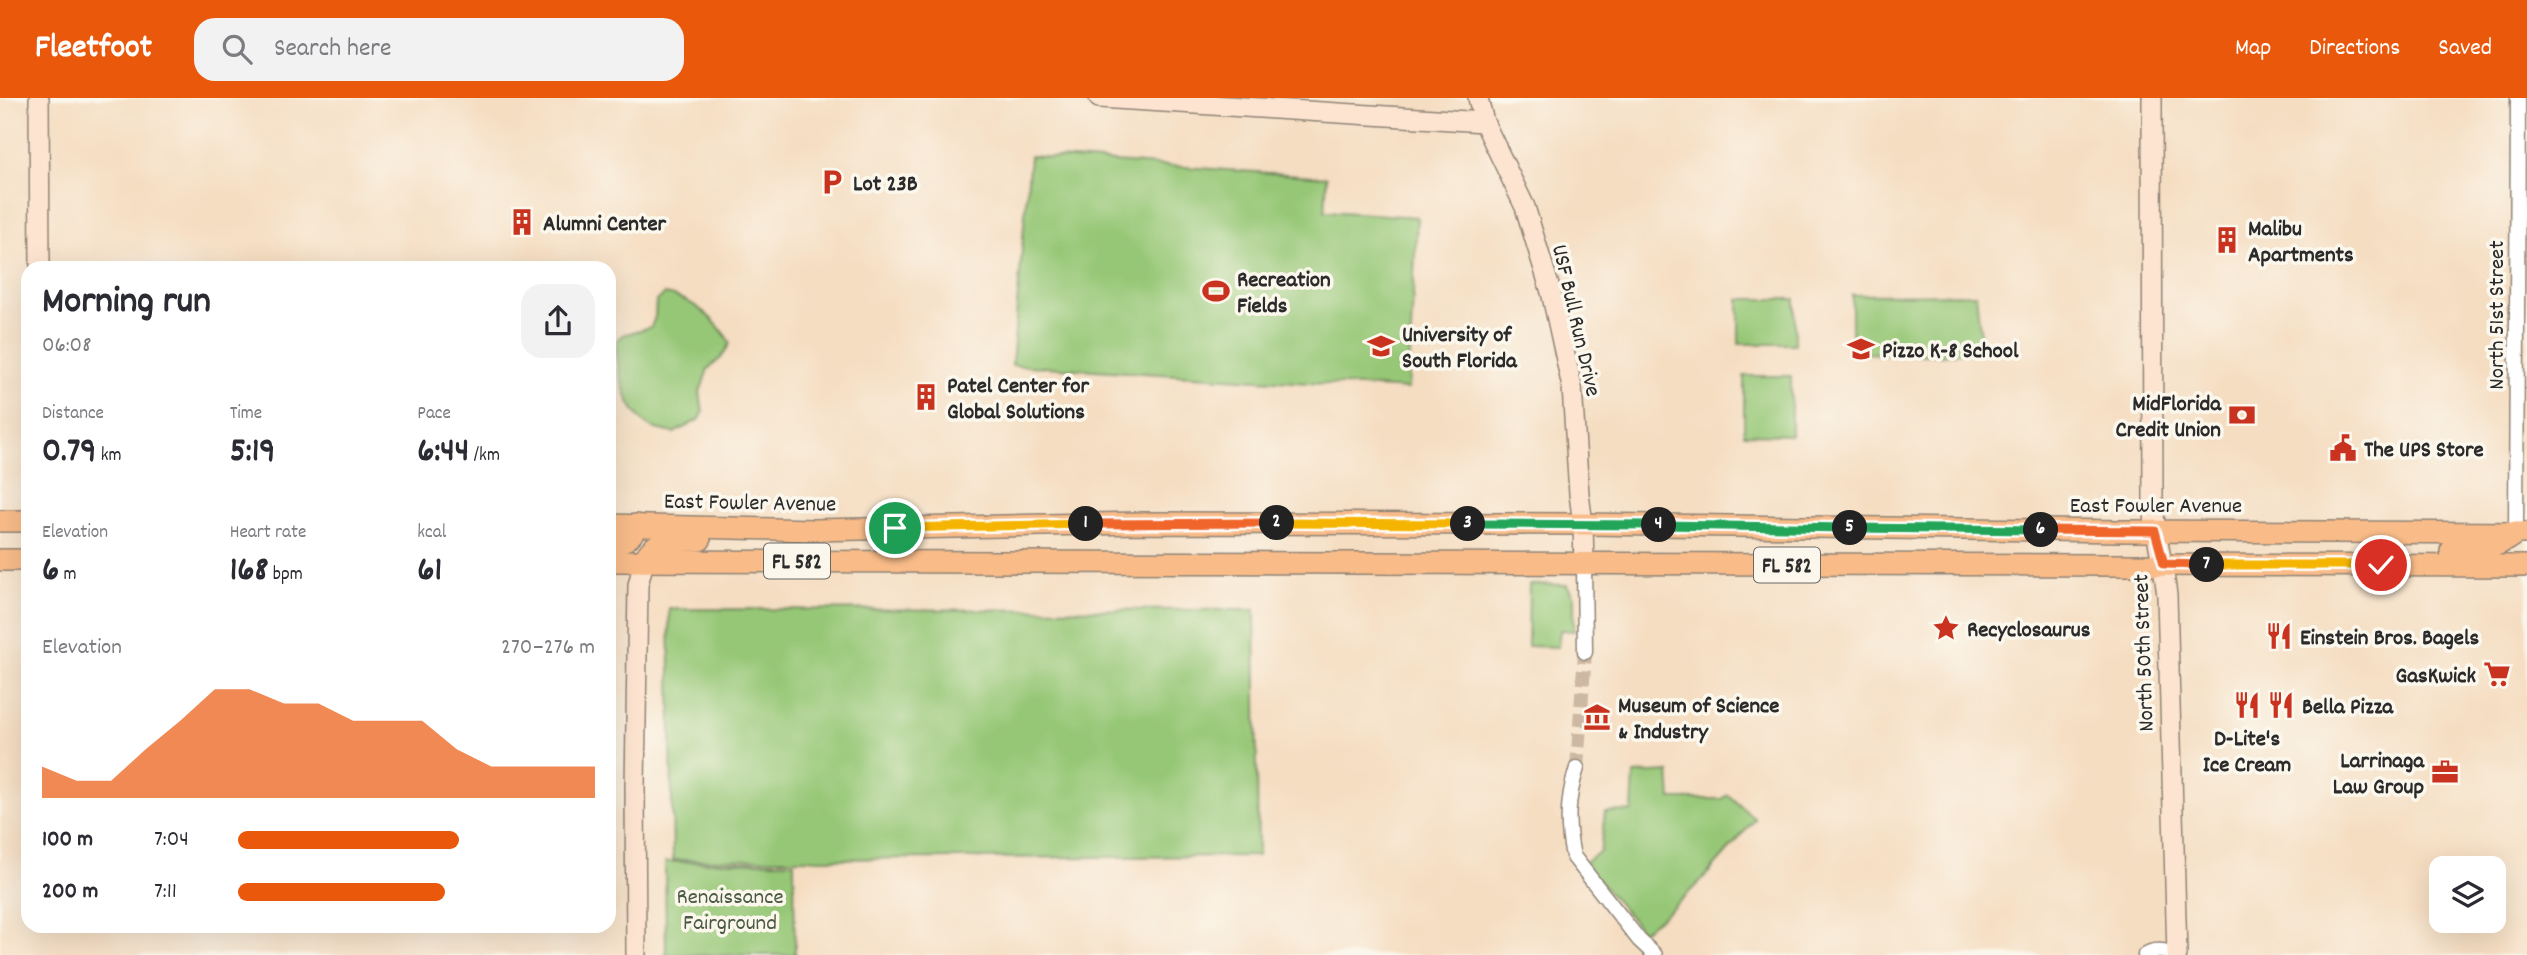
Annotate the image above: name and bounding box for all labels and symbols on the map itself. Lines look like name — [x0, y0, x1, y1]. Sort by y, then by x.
parking icon: Lot 23B — [817, 167, 847, 197]
place label: Lot 23B — [853, 169, 918, 202]
building icon: Alumni Center — [507, 207, 537, 237]
place label: Alumni Center — [543, 209, 667, 242]
place label: Malibu Apartments — [2248, 214, 2354, 273]
building icon: Malibu Apartments — [2212, 225, 2242, 255]
street label: North 51st Street — [2482, 240, 2515, 390]
street label: USF Bull Run Drive — [1541, 242, 1608, 400]
place label: Recreation Fields — [1237, 265, 1331, 324]
sports icon: Recreation Fields — [1201, 276, 1231, 306]
place label: University of South Florida — [1402, 320, 1518, 379]
school or university icon: University of South Florida — [1366, 331, 1396, 361]
school or university icon: Pizzo K-8 School — [1846, 334, 1876, 364]
place label: Pizzo K-8 School — [1882, 336, 2019, 369]
place label: Patel Center for Global Solutions — [947, 371, 1089, 430]
building icon: Patel Center for Global Solutions — [911, 382, 941, 412]
place label: MidFlorida Credit Union — [2115, 389, 2222, 448]
bank icon: MidFlorida Credit Union — [2227, 400, 2257, 430]
public building icon: The UPS Store — [2328, 433, 2358, 463]
place label: The UPS Store — [2364, 435, 2484, 468]
street label: East Fowler Avenue — [664, 486, 836, 523]
street label: East Fowler Avenue — [2070, 491, 2242, 524]
pin — [865, 498, 925, 558]
pin: 1 — [1068, 506, 1104, 542]
pin: 2 — [1260, 506, 1294, 540]
pin: 3 — [1450, 506, 1486, 542]
pin: 4 — [1642, 508, 1676, 542]
pin: 5 — [1832, 510, 1868, 546]
pin: 6 — [2024, 512, 2058, 548]
pin — [2351, 535, 2411, 595]
road number: FL 582 — [764, 544, 830, 578]
road number: FL 582 — [1754, 547, 1820, 582]
pin: 7 — [2190, 547, 2224, 582]
street label: North 50th Street — [2126, 573, 2165, 732]
place icon: Recyclosaurus — [1931, 613, 1961, 643]
place label: Recyclosaurus — [1967, 615, 2091, 648]
restaurant icon: Einstein Bros. Bagels — [2264, 621, 2294, 651]
place label: Einstein Bros. Bagels — [2300, 623, 2479, 656]
supermarket icon: GasKwick — [2482, 659, 2512, 689]
place label: GasKwick — [2396, 661, 2477, 694]
restaurant icon: D-Lite's Ice Cream — [2232, 690, 2262, 720]
restaurant icon: Bella Pizza — [2266, 690, 2296, 720]
place label: Museum of Science & Industry — [1618, 691, 1779, 750]
place label: Bella Pizza — [2302, 692, 2394, 725]
museum icon: Museum of Science & Industry — [1582, 702, 1612, 732]
place label: D-Lite's Ice Cream — [2203, 724, 2291, 783]
place label: Larrinaga Law Group — [2333, 746, 2425, 805]
office icon: Larrinaga Law Group — [2430, 757, 2460, 787]
park label: Renaissance Fairground — [676, 882, 784, 941]

